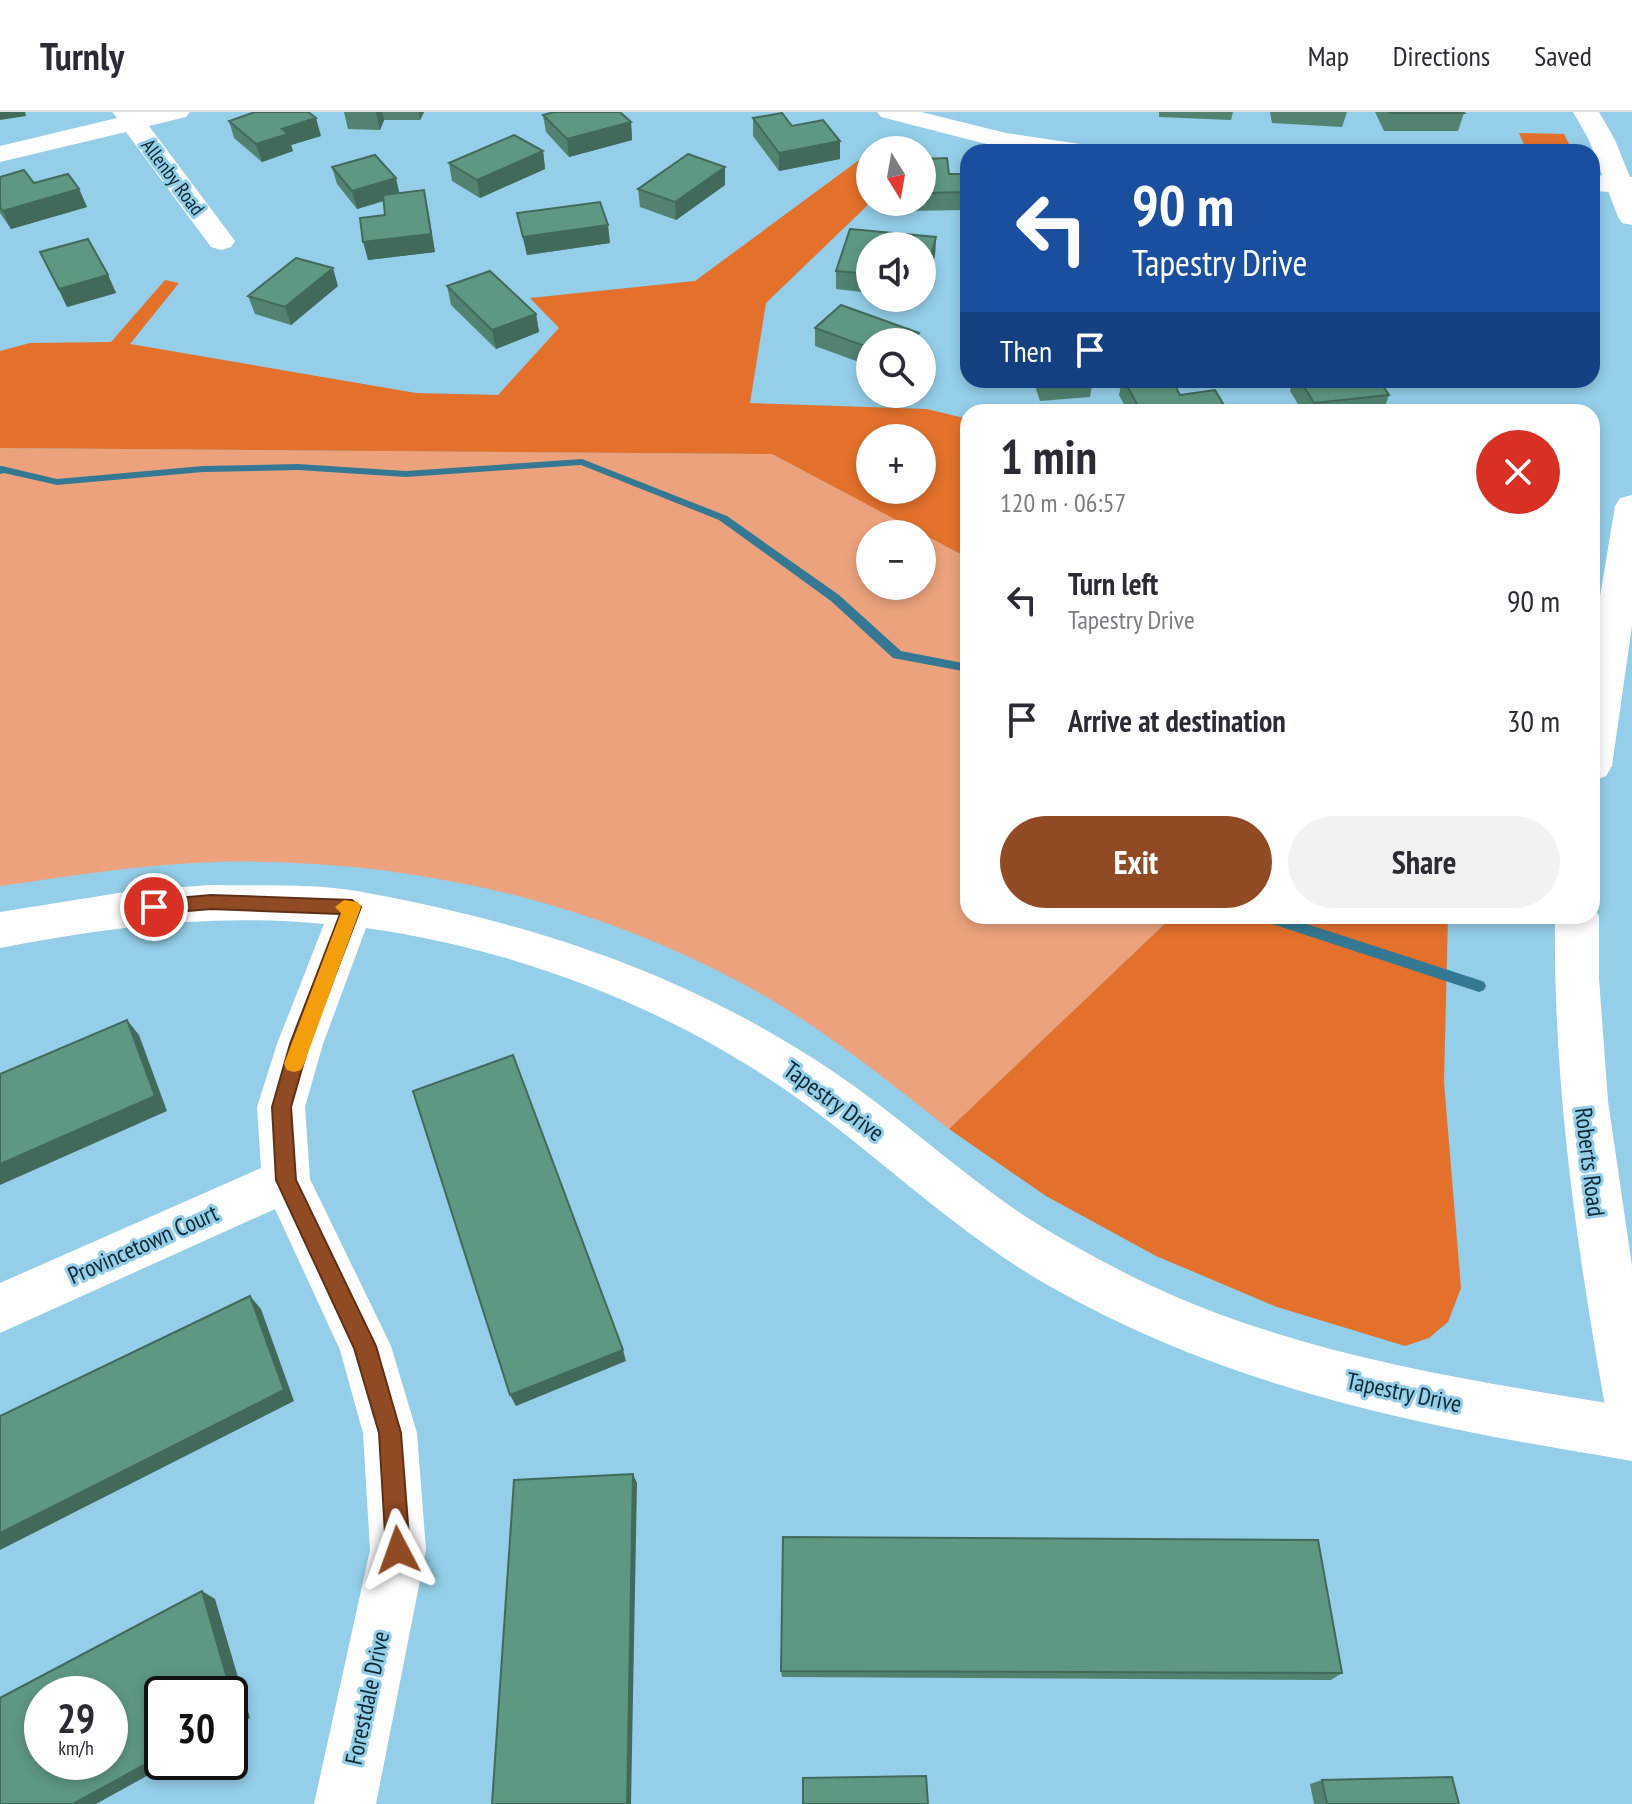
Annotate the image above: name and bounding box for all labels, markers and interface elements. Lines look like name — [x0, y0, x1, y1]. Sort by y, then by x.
text: Turnly — [40, 31, 124, 80]
text: Map — [1308, 37, 1349, 74]
text: Directions — [1393, 37, 1490, 74]
text: Saved — [1534, 37, 1592, 74]
street label: Allenby Road — [136, 133, 210, 221]
north arrow — [856, 136, 936, 216]
map controls — [856, 136, 936, 600]
text: 90 m — [1132, 169, 1234, 241]
icon: left — [1000, 176, 1104, 280]
button: sound — [856, 232, 936, 312]
text: Tapestry Drive — [1132, 239, 1307, 286]
button: search — [856, 328, 936, 408]
icon: arrive — [1068, 328, 1112, 372]
text: Then — [1000, 331, 1052, 370]
button: + — [856, 424, 936, 504]
text: 1 min — [1000, 425, 1097, 487]
button: close — [1476, 430, 1560, 514]
text: 120 m · 06:57 — [1000, 486, 1126, 519]
button: − — [856, 520, 936, 600]
text: Turn left — [1068, 564, 1158, 603]
icon: left — [1000, 578, 1044, 622]
text: 90 m — [1507, 581, 1560, 620]
text: Tapestry Drive — [1068, 603, 1195, 636]
icon: arrive — [1000, 698, 1044, 742]
text: Arrive at destination — [1068, 701, 1286, 740]
text: 30 m — [1507, 701, 1560, 740]
button: Exit — [1000, 816, 1272, 908]
button: Share — [1288, 816, 1560, 908]
pin — [120, 873, 188, 941]
icon: arrive — [132, 885, 176, 929]
street label: Tapestry Drive — [778, 1054, 890, 1148]
street label: Roberts Road — [1568, 1106, 1612, 1218]
street label: Provincetown Court — [63, 1197, 223, 1291]
street label: Tapestry Drive — [1344, 1365, 1464, 1419]
position arrow — [356, 1508, 440, 1592]
street label: Forestdale Drive — [338, 1628, 396, 1768]
speed limit sign: 30 — [144, 1676, 248, 1780]
text: 29 — [57, 1692, 95, 1744]
text: km/h — [58, 1735, 94, 1761]

